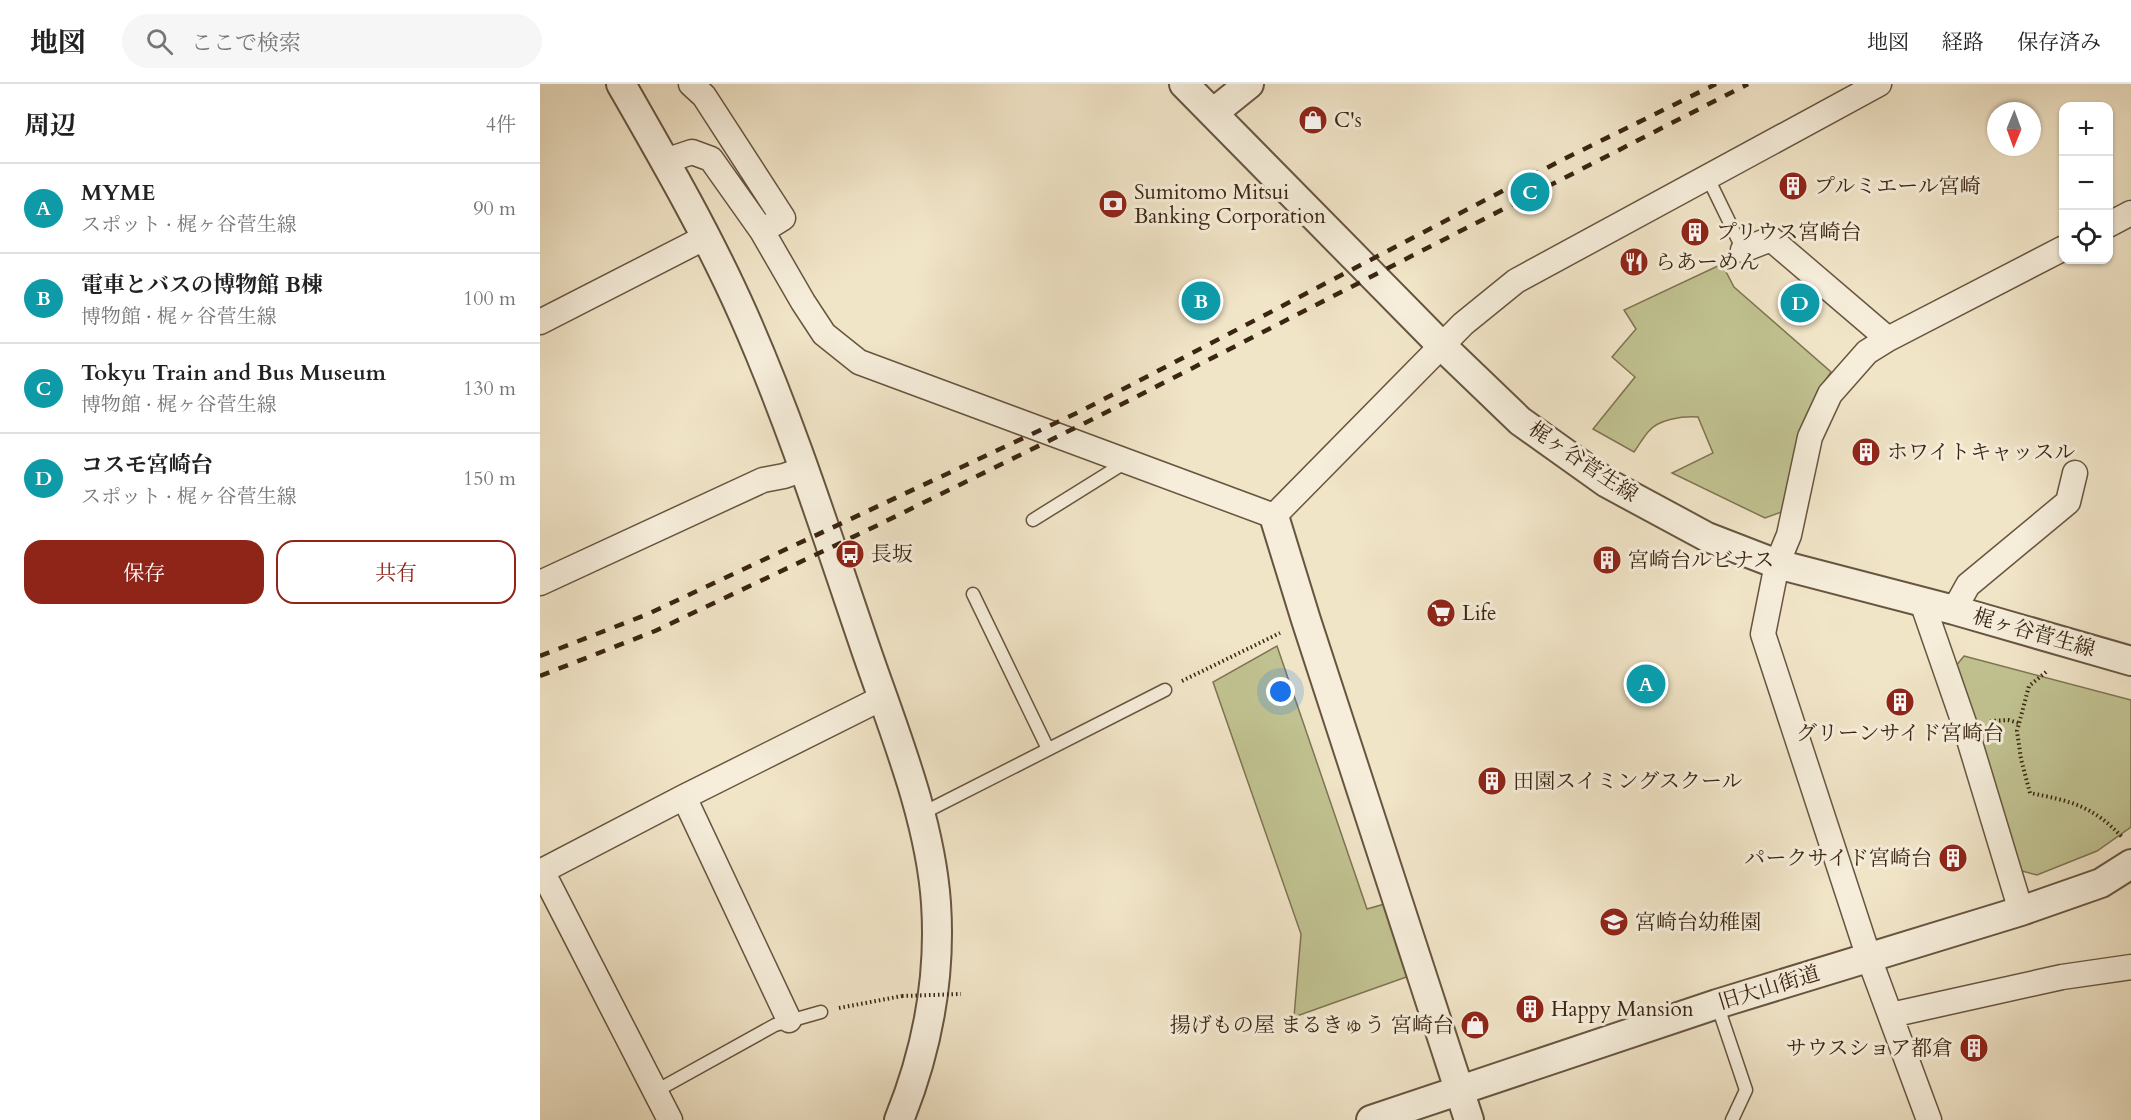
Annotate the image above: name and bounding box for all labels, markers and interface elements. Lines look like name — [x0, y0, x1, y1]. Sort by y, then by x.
search box — [122, 14, 542, 68]
text: 地図 — [30, 24, 86, 62]
icon: search — [143, 25, 176, 58]
text: ここで検索 — [191, 28, 301, 58]
text: 地図 — [1867, 28, 1909, 57]
text: 経路 — [1942, 28, 1984, 57]
text: 保存済み — [2017, 28, 2101, 57]
north arrow — [1987, 102, 2041, 156]
map controls — [2059, 102, 2113, 264]
button: + — [2059, 102, 2113, 156]
shop icon: C's — [1297, 104, 1329, 136]
place label: C's — [1334, 106, 1362, 135]
text: 周辺 — [24, 108, 76, 143]
text: 4件 — [486, 111, 516, 138]
button: − — [2059, 156, 2113, 210]
pin: C — [1510, 170, 1550, 214]
building icon: プルミエール宮崎 — [1777, 170, 1809, 202]
place label: プルミエール宮崎 — [1814, 172, 1981, 201]
text: MYME — [81, 178, 155, 208]
place label: Sumitomo Mitsui Banking Corporation — [1134, 178, 1326, 231]
bank icon: Sumitomo Mitsui Banking Corporation — [1097, 188, 1129, 220]
text: A — [36, 195, 51, 222]
text: 90 m — [473, 195, 516, 222]
button: locate — [2059, 210, 2113, 264]
text: スポット · 梶ヶ谷菅生線 — [81, 211, 297, 238]
building icon: プリウス宮崎台 — [1679, 216, 1711, 248]
place label: プリウス宮崎台 — [1716, 218, 1862, 247]
restaurant icon: らあーめん — [1618, 246, 1650, 278]
place label: らあーめん — [1655, 248, 1760, 277]
text: 電車とバスの博物館 B棟 — [81, 270, 323, 300]
pin: B — [1182, 278, 1220, 324]
pin: D — [1780, 280, 1820, 326]
text: B — [36, 285, 51, 312]
text: 100 m — [463, 285, 516, 312]
text: 博物館 · 梶ヶ谷菅生線 — [81, 303, 277, 330]
text: Tokyu Train and Bus Museum — [81, 358, 386, 388]
text: C — [36, 375, 51, 402]
text: 130 m — [463, 375, 516, 402]
text: 博物館 · 梶ヶ谷菅生線 — [81, 391, 277, 418]
street label: 梶ヶ谷菅生線 — [1523, 415, 1643, 509]
building icon: ホワイトキャッスル — [1850, 436, 1882, 468]
place label: ホワイトキャッスル — [1887, 438, 2075, 467]
text: コスモ宮崎台 — [81, 450, 213, 480]
text: D — [35, 465, 52, 492]
text: 150 m — [463, 465, 516, 492]
text: スポット · 梶ヶ谷菅生線 — [81, 483, 297, 510]
bus stop icon: 長坂 — [834, 538, 866, 570]
button: 保存 — [24, 540, 264, 604]
button: 共有 — [276, 540, 516, 604]
place label: 長坂 — [871, 540, 913, 569]
building icon: 宮崎台ルビナス — [1591, 544, 1623, 576]
place label: 宮崎台ルビナス — [1628, 546, 1774, 575]
supermarket icon: Life — [1425, 597, 1457, 629]
place label: Life — [1462, 599, 1497, 628]
street label: 梶ヶ谷菅生線 — [1969, 602, 2099, 664]
pin: A — [1626, 662, 1666, 706]
your location — [1266, 677, 1295, 706]
building icon: グリーンサイド宮崎台 — [1884, 686, 1916, 718]
place label: グリーンサイド宮崎台 — [1796, 719, 2004, 748]
building icon: 田園スイミングスクール — [1476, 765, 1508, 797]
place label: 田園スイミングスクール — [1513, 767, 1743, 796]
building icon: パークサイド宮崎台 — [1937, 842, 1969, 874]
place label: パークサイド宮崎台 — [1744, 844, 1932, 873]
school or university icon: 宮崎台幼稚園 — [1598, 906, 1630, 938]
place label: 宮崎台幼稚園 — [1635, 908, 1761, 937]
street label: 旧大山街道 — [1715, 959, 1823, 1017]
building icon: Happy Mansion — [1514, 993, 1546, 1025]
place label: Happy Mansion — [1551, 995, 1694, 1024]
shop icon: 揚げもの屋 まるきゅう 宮崎台 — [1459, 1009, 1491, 1041]
place label: 揚げもの屋 まるきゅう 宮崎台 — [1170, 1011, 1454, 1040]
building icon: サウスショア都倉 — [1958, 1032, 1990, 1064]
place label: サウスショア都倉 — [1786, 1034, 1953, 1063]

